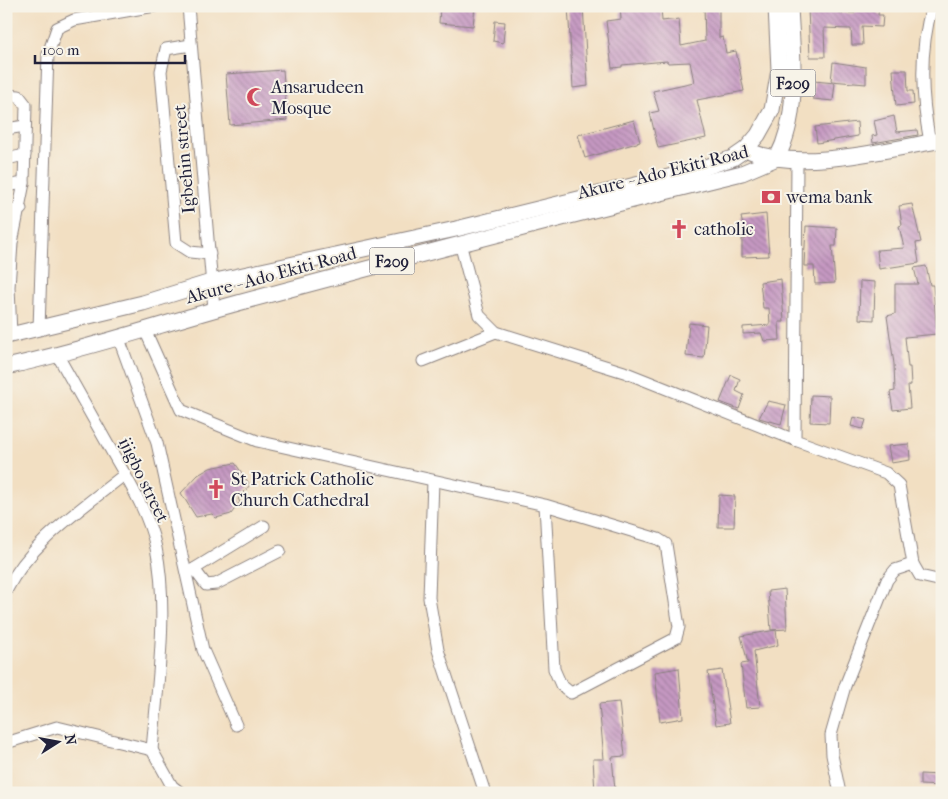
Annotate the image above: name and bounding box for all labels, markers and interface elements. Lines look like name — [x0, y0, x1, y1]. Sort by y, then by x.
scale bar — [35, 32, 185, 64]
text: 100 m — [42, 41, 80, 59]
road number: F209 — [770, 70, 816, 96]
place label: Ansarudeen Mosque — [270, 77, 365, 119]
mosque icon: Ansarudeen Mosque — [245, 86, 267, 108]
street label: Igbehin street — [169, 103, 200, 214]
street label: Akure - Ado Ekiti Road — [574, 141, 751, 204]
bank icon: wema bank — [760, 186, 782, 208]
place label: wema bank — [785, 187, 873, 208]
church icon: catholic — [668, 218, 690, 240]
place label: catholic — [694, 219, 754, 240]
street label: Akure - Ado Ekiti Road — [183, 243, 359, 309]
road number: F209 — [370, 248, 414, 274]
street label: ijigbo street — [114, 434, 173, 527]
place label: St Patrick Catholic Church Cathedral — [231, 469, 374, 511]
church icon: St Patrick Catholic Church Cathedral — [205, 478, 227, 500]
north arrow — [32, 716, 82, 766]
text: N — [61, 733, 80, 747]

